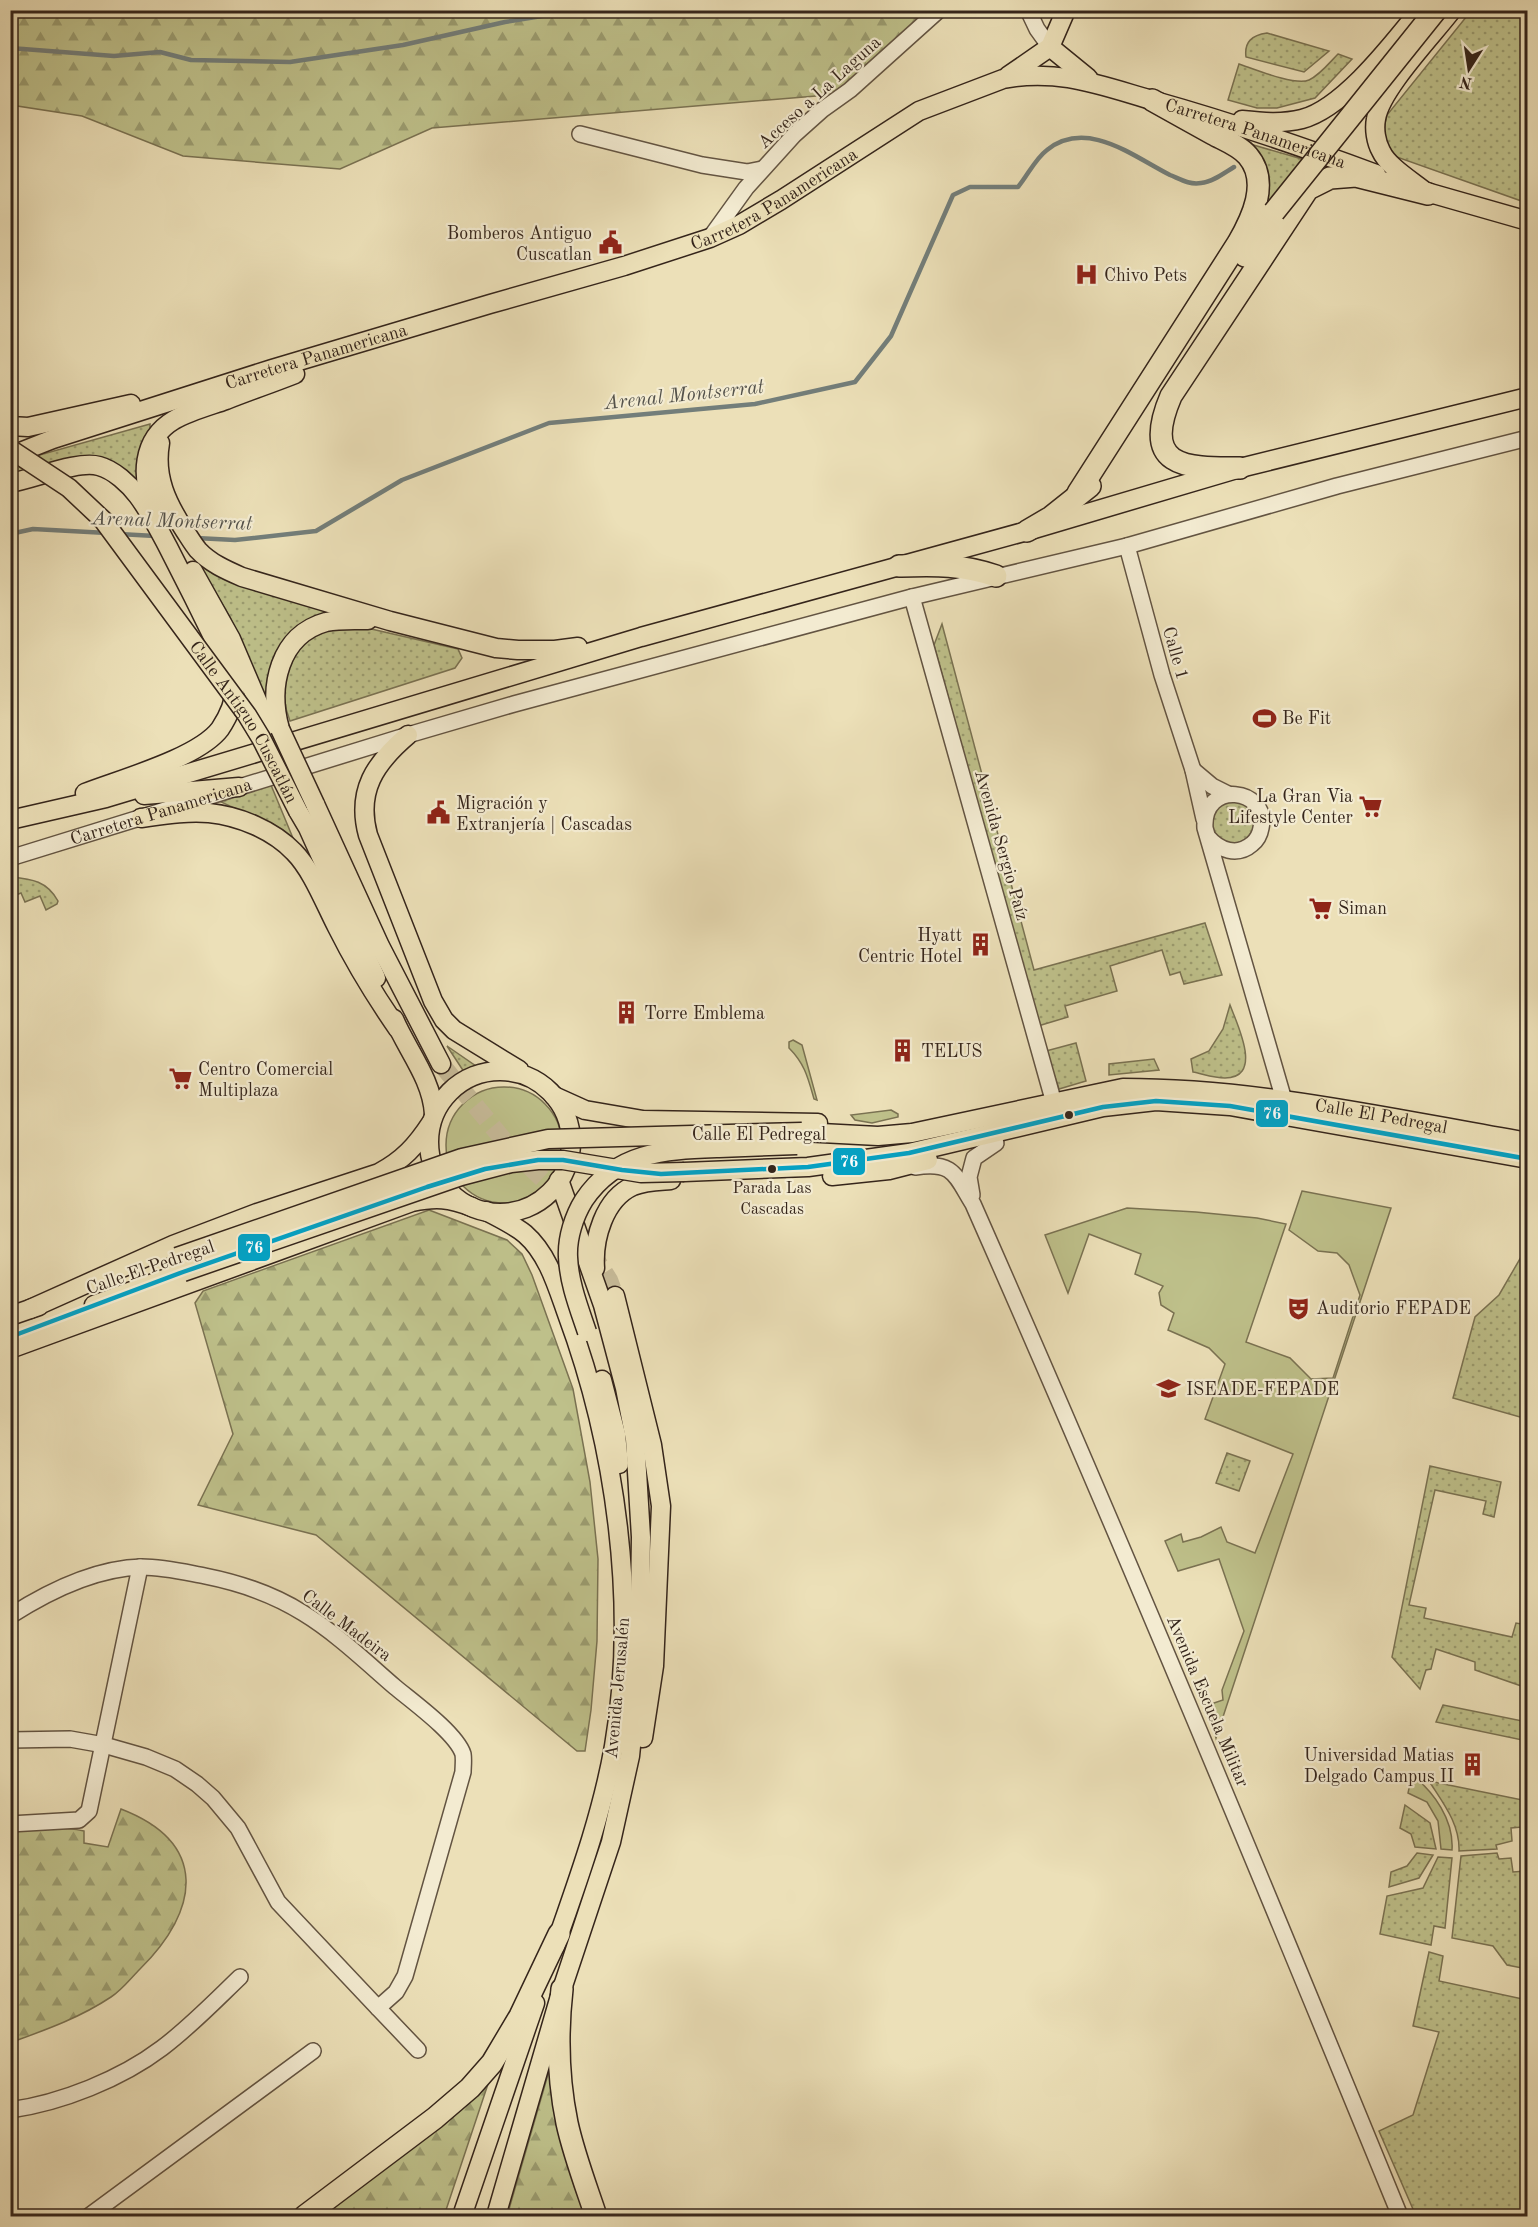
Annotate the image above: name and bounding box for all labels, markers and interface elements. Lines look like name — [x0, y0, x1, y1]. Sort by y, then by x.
street label: Acceso a La Laguna — [755, 33, 885, 152]
north arrow — [1439, 39, 1499, 99]
text: N — [1458, 72, 1474, 91]
street label: Carretera Panamericana — [1163, 96, 1348, 172]
street label: Carretera Panamericana — [689, 145, 861, 254]
place label: Bomberos Antiguo Cuscatlan — [447, 225, 592, 264]
public building icon: Bomberos Antiguo Cuscatlan — [597, 230, 623, 256]
hospital icon: Chivo Pets — [1073, 262, 1099, 288]
place label: Chivo Pets — [1104, 267, 1187, 285]
street label: Carretera Panamericana — [223, 321, 410, 393]
water label: Arenal Montserrat — [602, 378, 766, 414]
water label: Arenal Montserrat — [90, 509, 253, 535]
street label: Calle 1 — [1159, 625, 1191, 682]
street label: Calle Antiguo Cuscatlán — [186, 638, 301, 806]
sports icon: Be Fit — [1251, 705, 1277, 731]
place label: Be Fit — [1282, 710, 1331, 728]
street label: Avenida Sergio Paíz — [971, 768, 1031, 923]
street label: Carretera Panamericana — [68, 776, 254, 849]
place label: La Gran Via Lifestyle Center — [1228, 788, 1354, 827]
supermarket icon: La Gran Via Lifestyle Center — [1358, 793, 1384, 819]
place label: Migración y Extranjería | Cascadas — [456, 795, 632, 834]
public building icon: Migración y Extranjería | Cascadas — [425, 800, 451, 826]
supermarket icon: Siman — [1307, 895, 1333, 921]
place label: Siman — [1338, 900, 1387, 918]
place label: Hyatt Centric Hotel — [858, 927, 962, 966]
building icon: Hyatt Centric Hotel — [967, 932, 993, 958]
building icon: Torre Emblema — [613, 1000, 639, 1026]
place label: Torre Emblema — [644, 1005, 765, 1023]
building icon: TELUS — [890, 1038, 916, 1064]
place label: TELUS — [921, 1043, 982, 1061]
place label: Centro Comercial Multiplaza — [198, 1061, 333, 1100]
supermarket icon: Centro Comercial Multiplaza — [167, 1066, 193, 1092]
street label: Calle El Pedregal — [1313, 1097, 1449, 1137]
line badge: 76 — [1255, 1099, 1289, 1128]
text: 76 — [1263, 1107, 1281, 1123]
unlabelled marker — [1063, 1109, 1075, 1121]
street label: Calle El Pedregal — [692, 1126, 826, 1144]
line badge: 76 — [832, 1147, 866, 1176]
text: 76 — [840, 1155, 858, 1171]
marker: Parada Las Cascadas — [766, 1163, 778, 1175]
place label: Parada Las Cascadas — [733, 1181, 811, 1218]
line badge: 76 — [237, 1233, 271, 1262]
street label: Calle El Pedregal — [84, 1238, 217, 1298]
text: 76 — [245, 1241, 263, 1257]
theatre icon: Auditorio FEPADE — [1285, 1295, 1311, 1321]
place label: Auditorio FEPADE — [1316, 1300, 1471, 1318]
school or university icon: ISEADE-FEPADE — [1155, 1376, 1181, 1402]
place label: ISEADE-FEPADE — [1186, 1381, 1339, 1399]
street label: Calle Madeira — [298, 1586, 395, 1665]
street label: Avenida Escuela Militar — [1163, 1613, 1252, 1790]
street label: Avenida Jerusalén — [603, 1616, 633, 1760]
place label: Universidad Matias Delgado Campus II — [1304, 1747, 1454, 1786]
building icon: Universidad Matias Delgado Campus II — [1459, 1752, 1485, 1778]

